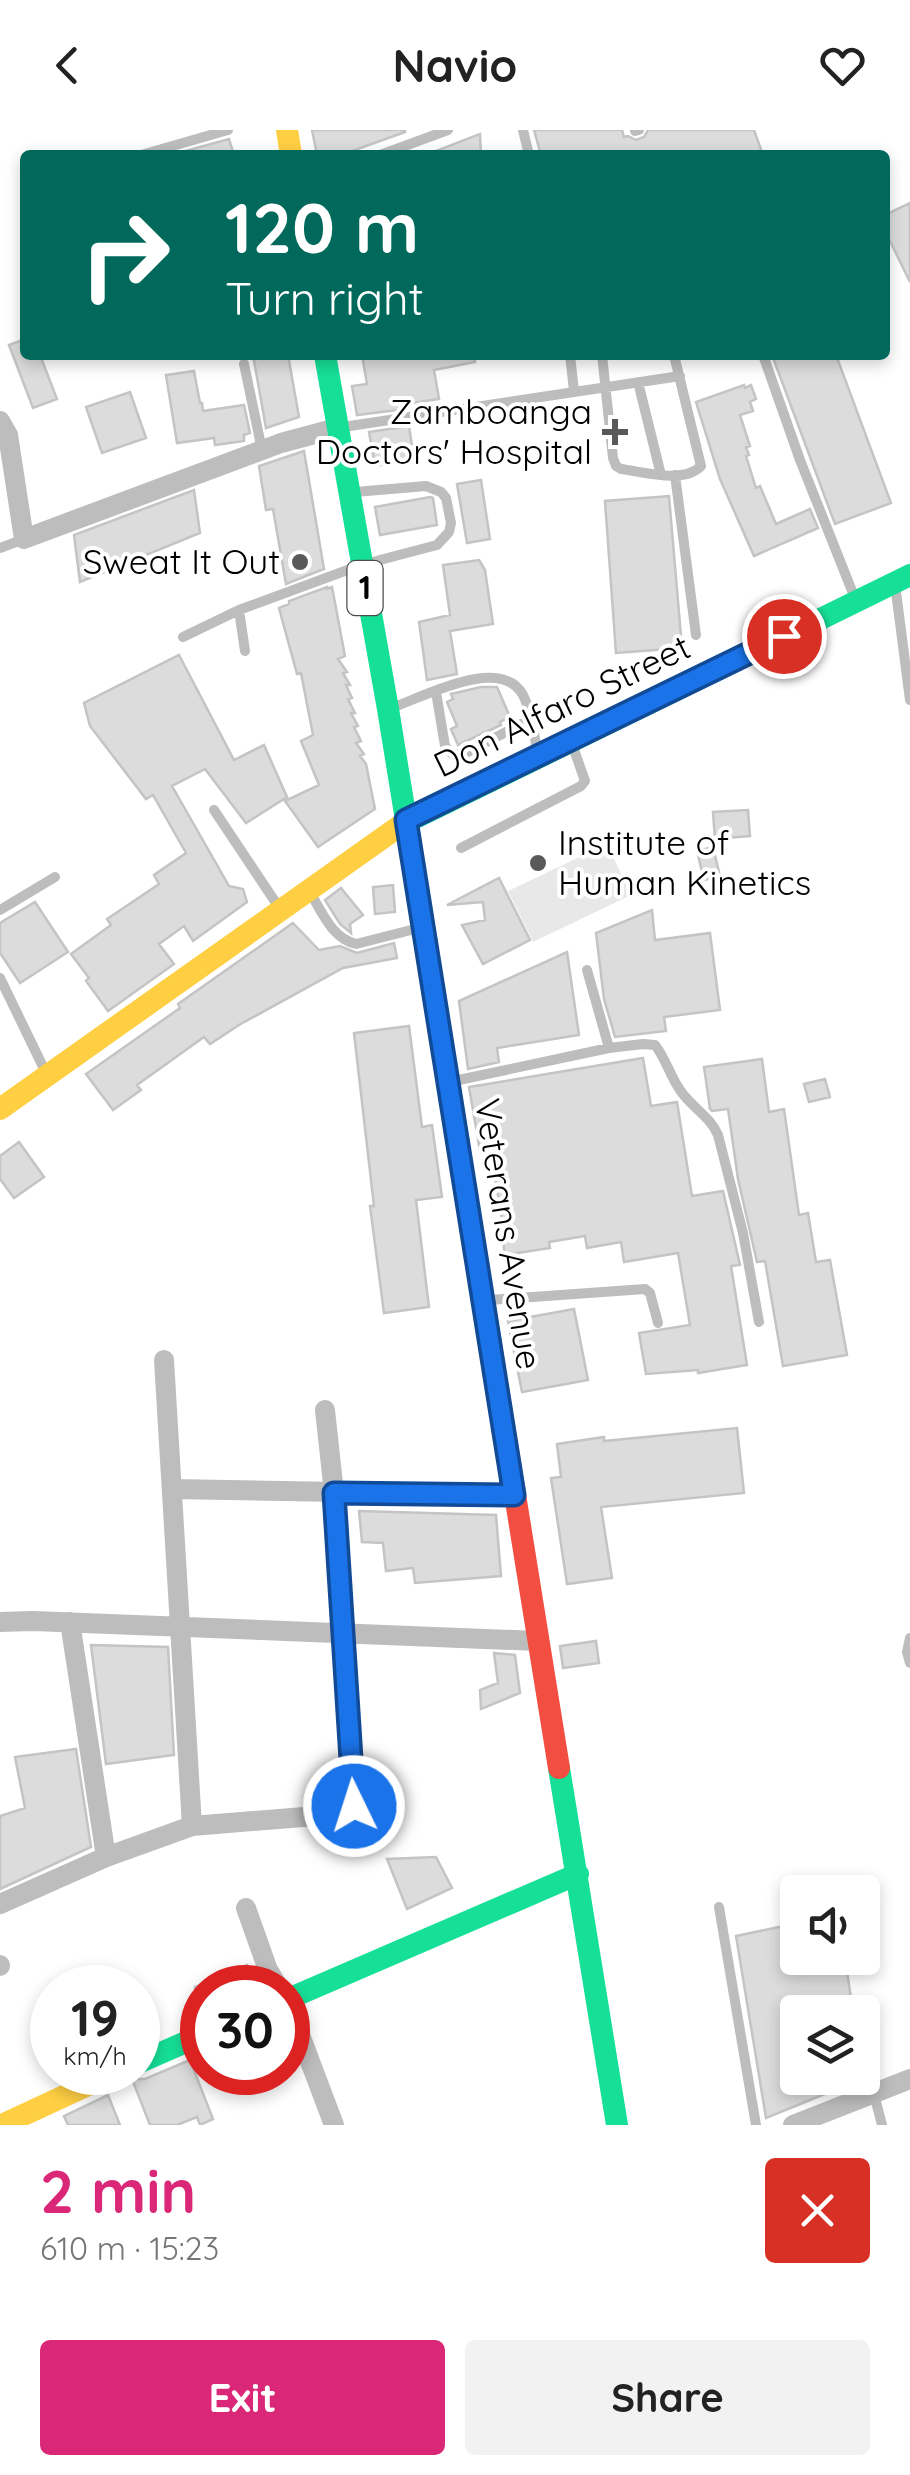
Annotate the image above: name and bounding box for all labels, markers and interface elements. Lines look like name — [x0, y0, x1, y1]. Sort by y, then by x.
text: Navio — [393, 37, 517, 93]
icon: back — [40, 38, 95, 93]
icon: heart — [815, 38, 870, 93]
text: 120 m — [225, 183, 419, 271]
icon: right — [60, 190, 190, 320]
text: Turn right — [225, 270, 424, 326]
place label: Zamboanga Doctors' Hospital — [316, 389, 592, 473]
marker: Zamboanga Doctors' Hospital — [602, 419, 628, 445]
place label: Sweat It Out — [83, 539, 280, 583]
marker: Sweat It Out — [289, 551, 311, 573]
road number: 1 — [348, 561, 382, 615]
pin — [742, 594, 827, 679]
icon: arrive — [757, 609, 812, 664]
street label: Don Alfaro Street — [426, 624, 697, 786]
place label: Institute of Human Kinetics — [558, 820, 811, 904]
marker: Institute of Human Kinetics — [527, 852, 549, 874]
street label: Veterans Avenue — [466, 1095, 552, 1373]
position arrow — [302, 1754, 406, 1858]
map controls — [780, 1875, 880, 2095]
button: sound — [780, 1875, 880, 1975]
speed limit sign: 30 — [180, 1965, 310, 2095]
text: 19 — [71, 1986, 119, 2049]
button: layers — [780, 1995, 880, 2095]
text: km/h — [63, 2040, 127, 2071]
text: 2 min — [40, 2153, 196, 2228]
button: close — [765, 2158, 870, 2263]
text: 610 m · 15:23 — [40, 2228, 219, 2268]
button: Exit — [40, 2340, 445, 2455]
button: Share — [465, 2340, 870, 2455]

